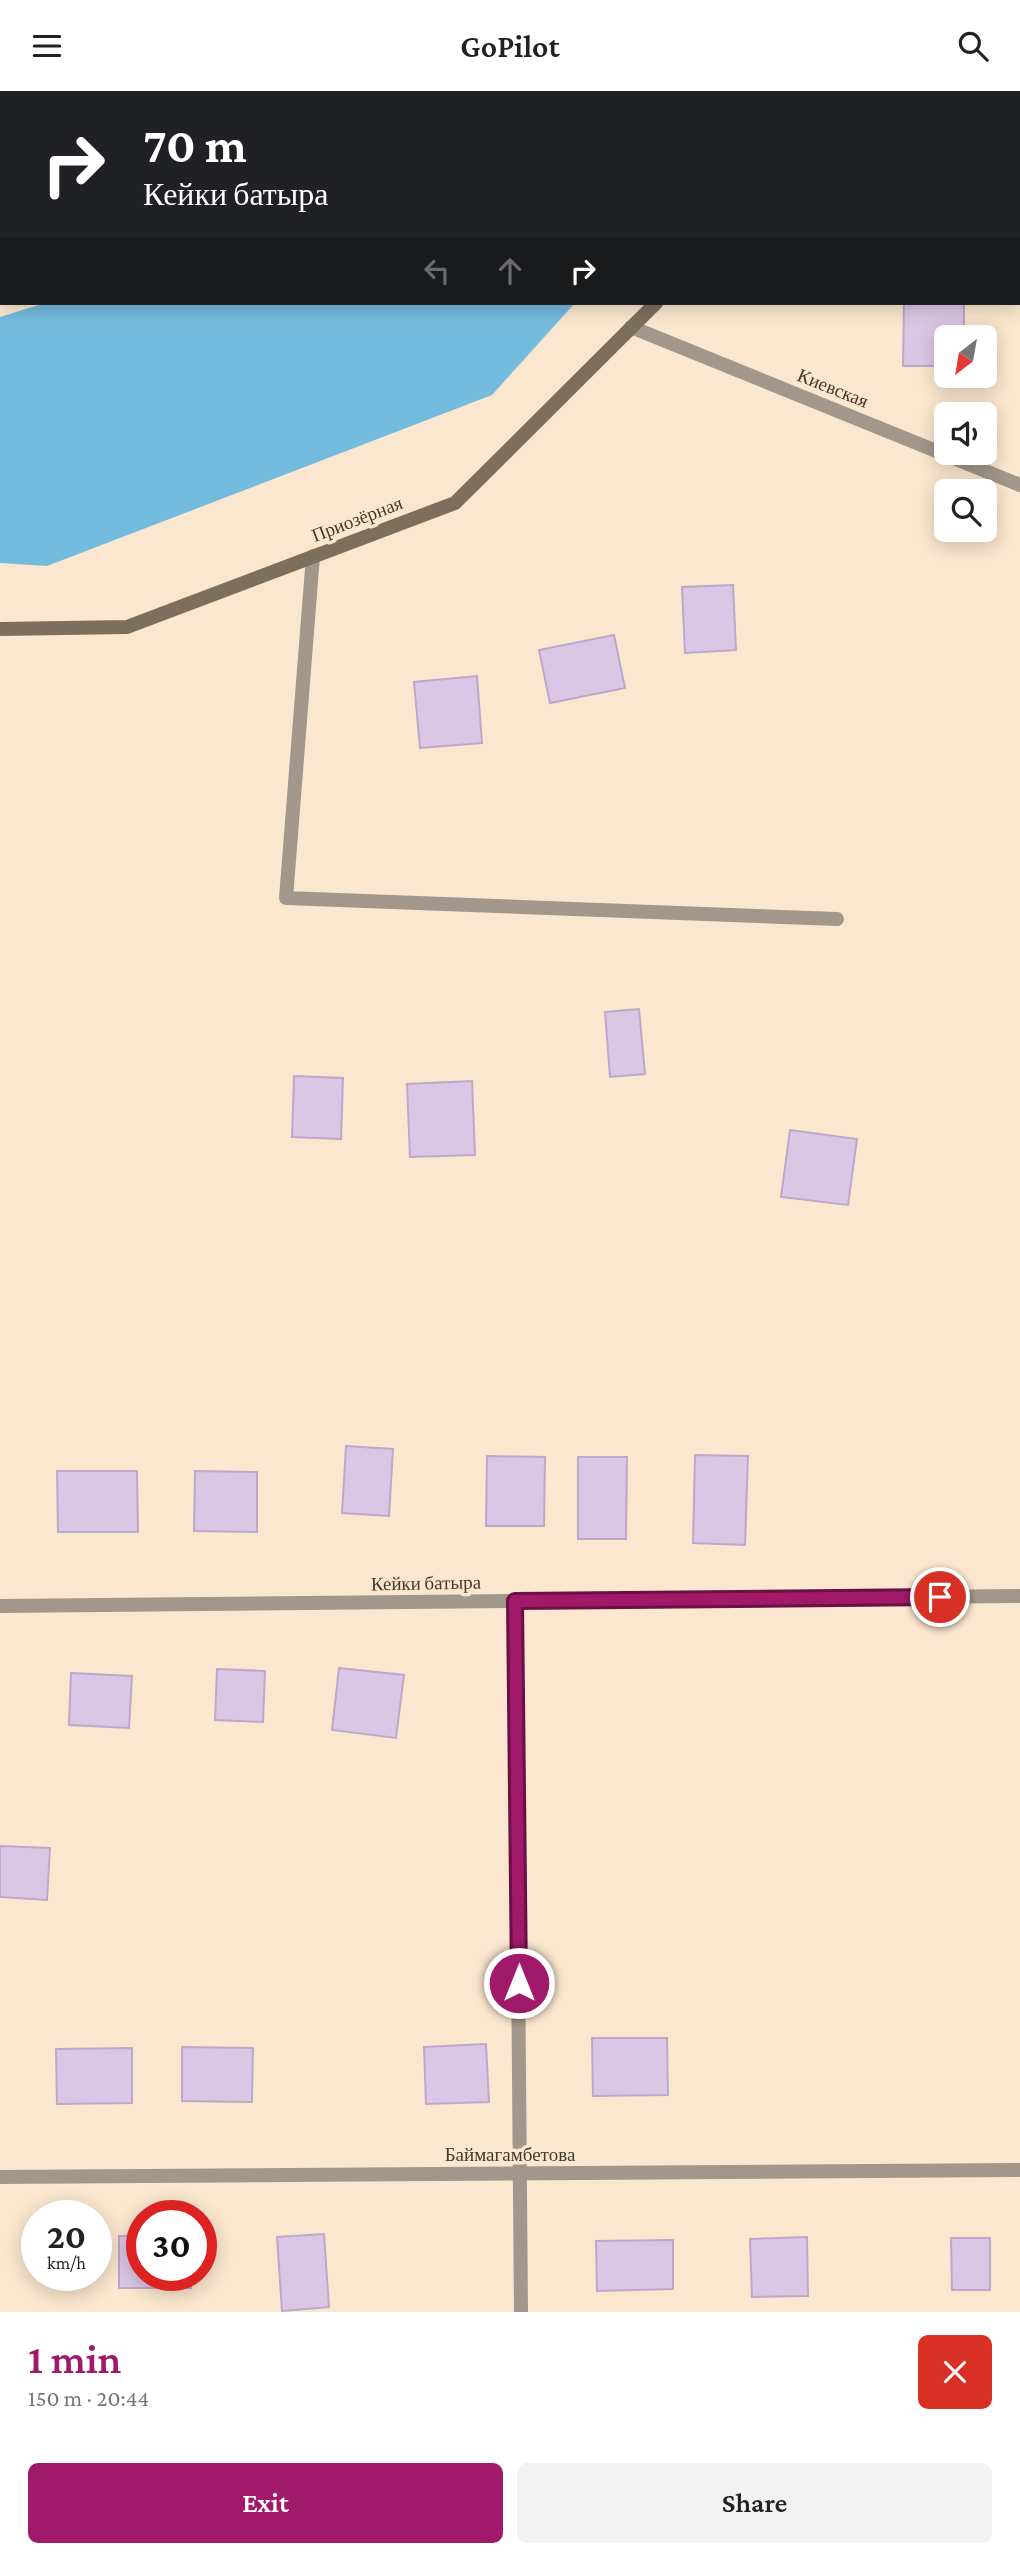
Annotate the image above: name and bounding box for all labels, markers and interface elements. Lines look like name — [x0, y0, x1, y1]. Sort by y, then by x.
icon: menu — [28, 27, 66, 65]
icon: search — [954, 27, 992, 65]
text: GoPilot — [460, 28, 560, 64]
text: 70 m — [143, 118, 247, 173]
icon: right — [28, 119, 119, 210]
text: Кейки батыра — [143, 176, 328, 212]
icon: left — [418, 252, 456, 290]
icon: ahead — [491, 252, 529, 290]
icon: right — [564, 252, 602, 290]
north arrow — [934, 325, 998, 389]
map controls — [934, 325, 997, 542]
street label: Киевская — [794, 364, 872, 412]
button: sound — [934, 402, 997, 465]
button: search — [934, 479, 997, 542]
street label: Приозёрная — [309, 492, 406, 546]
pin — [910, 1567, 970, 1627]
street label: Кейки батыра — [371, 1572, 482, 1594]
icon: arrive — [921, 1578, 959, 1616]
position arrow — [482, 1946, 556, 2020]
street label: Баймагамбетова — [445, 2144, 576, 2165]
speed limit sign: 30 — [126, 2200, 217, 2291]
text: 20 — [47, 2217, 86, 2256]
text: km/h — [47, 2253, 86, 2273]
text: 1 min — [28, 2335, 121, 2382]
button: close — [918, 2335, 992, 2409]
text: 150 m · 20:44 — [28, 2385, 149, 2411]
button: Exit — [28, 2463, 503, 2543]
button: Share — [517, 2463, 992, 2543]

